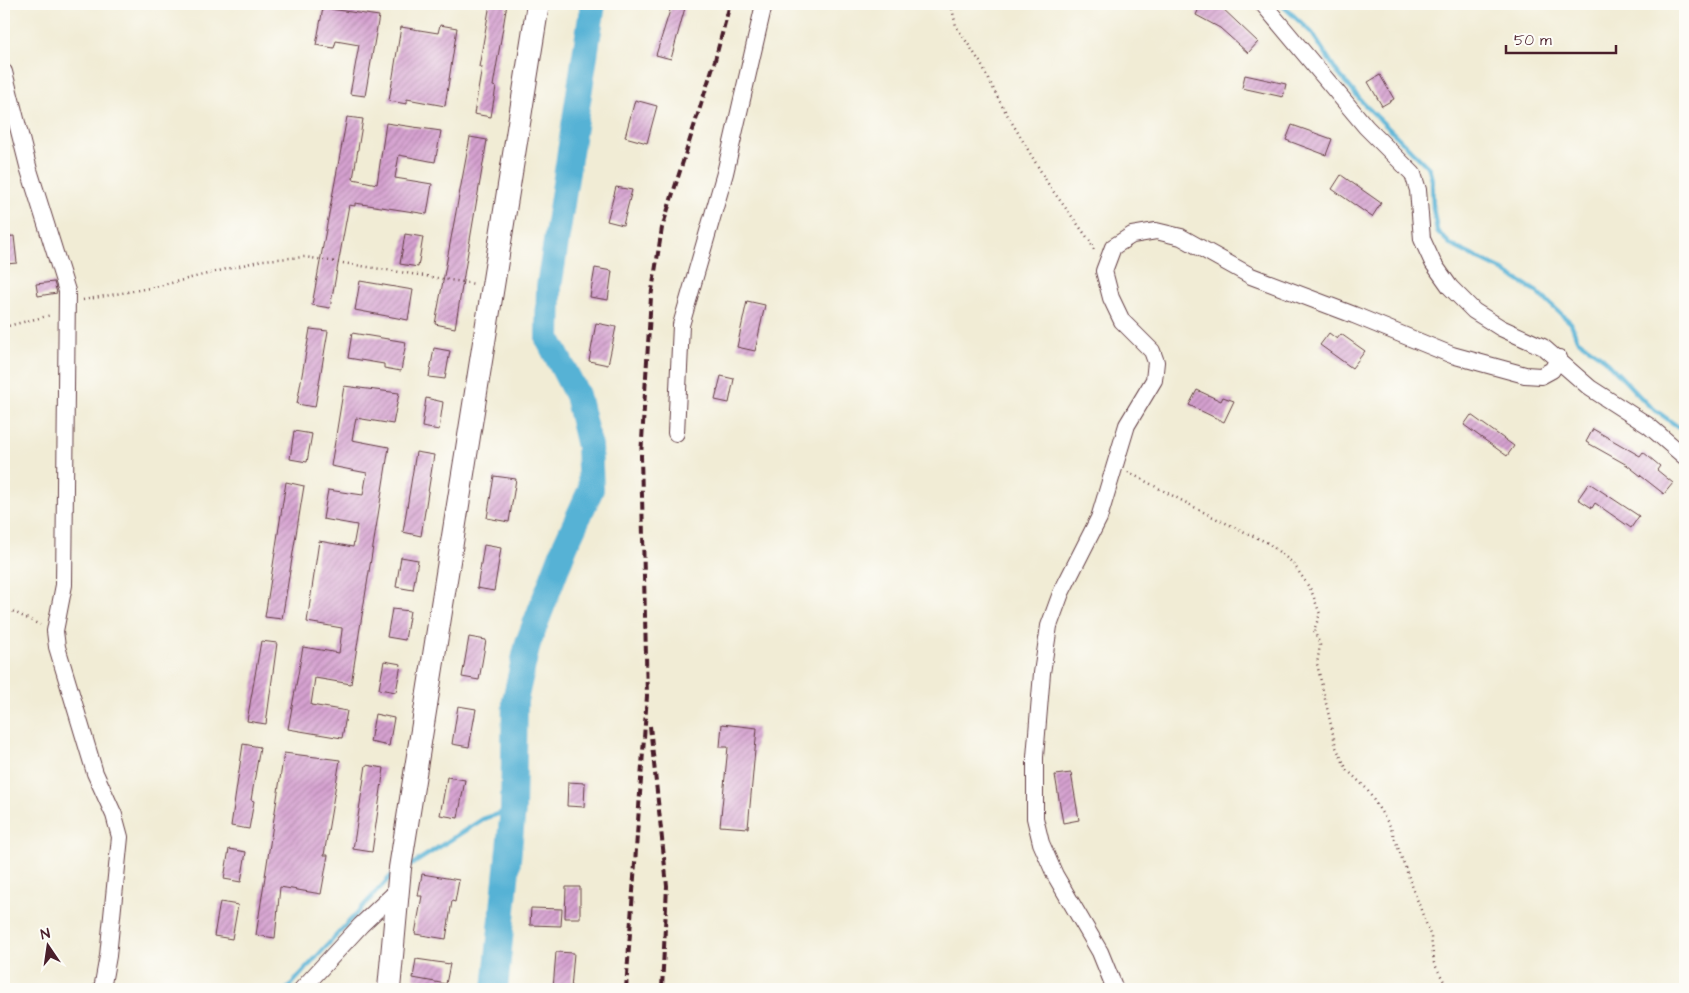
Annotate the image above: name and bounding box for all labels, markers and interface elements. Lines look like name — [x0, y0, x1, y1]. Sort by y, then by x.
scale bar — [1506, 22, 1616, 54]
text: 50 m — [1514, 30, 1552, 51]
north arrow — [22, 920, 72, 970]
text: N — [39, 924, 52, 945]

